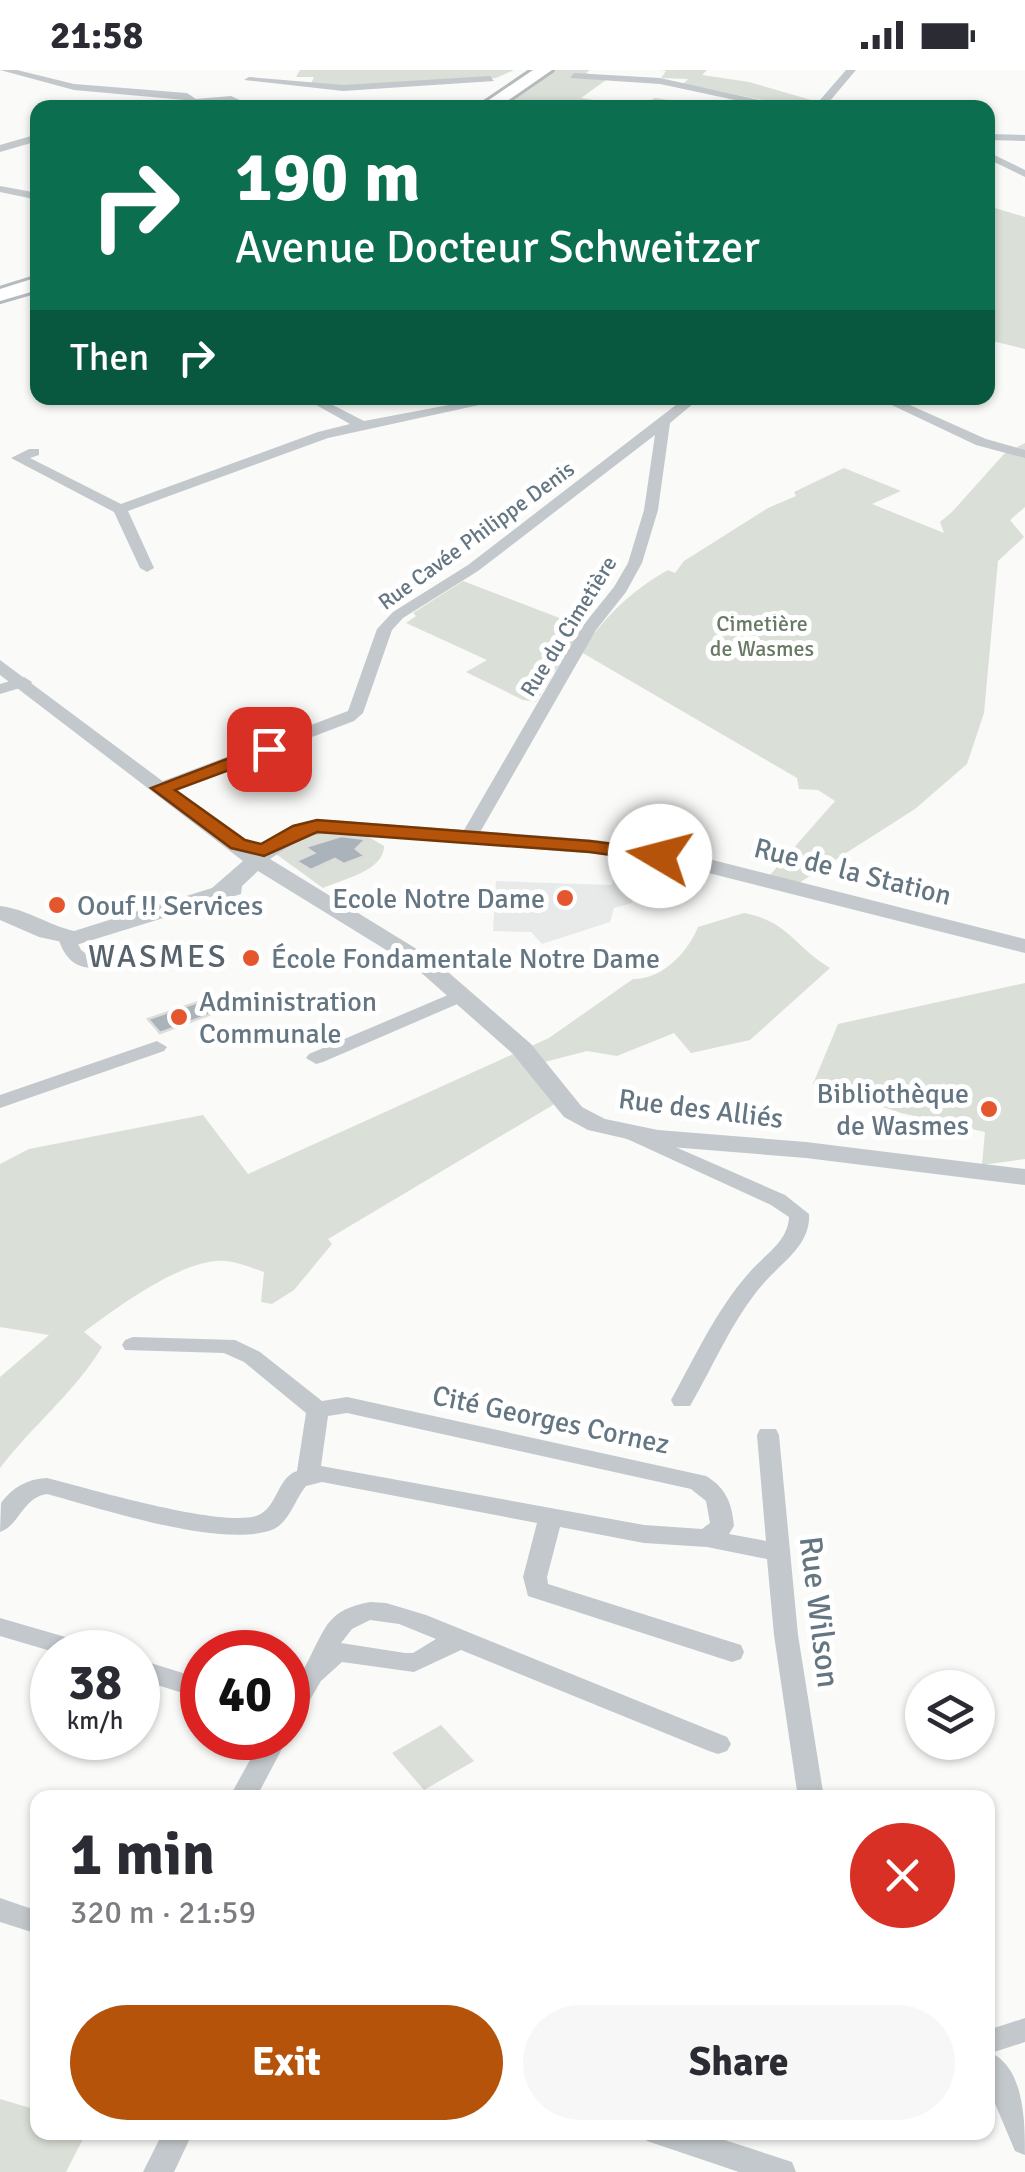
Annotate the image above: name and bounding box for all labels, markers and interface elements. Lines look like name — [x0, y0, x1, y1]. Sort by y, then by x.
text: 21:58 — [50, 12, 143, 59]
text: 190 m — [235, 134, 420, 220]
icon: right — [70, 140, 200, 270]
text: Avenue Docteur Schweitzer — [235, 220, 760, 275]
icon: right — [169, 330, 224, 385]
text: Then — [70, 334, 149, 381]
street label: Rue Cavée Philippe Denis — [373, 455, 580, 616]
street label: Rue du Cimetière — [514, 551, 622, 701]
park label: Cimetière de Wasmes — [710, 610, 814, 662]
pin — [227, 707, 312, 792]
icon: arrive — [242, 722, 297, 777]
position arrow — [608, 804, 712, 908]
street label: Rue de la Station — [751, 831, 955, 913]
place label: Ecole Notre Dame — [332, 882, 545, 916]
marker: Ecole Notre Dame — [554, 887, 576, 909]
place label: Oouf !! Services — [77, 889, 263, 923]
marker: Oouf !! Services — [46, 894, 68, 916]
district label: WASMES — [88, 937, 228, 976]
place label: École Fondamentale Notre Dame — [271, 942, 660, 976]
marker: École Fondamentale Notre Dame — [240, 947, 262, 969]
place label: Administration Communale — [199, 985, 377, 1051]
marker: Administration Communale — [168, 1006, 190, 1028]
place label: Bibliothèque de Wasmes — [817, 1077, 969, 1143]
street label: Rue des Alliés — [617, 1082, 785, 1136]
marker: Bibliothèque de Wasmes — [978, 1098, 1000, 1120]
street label: Cité Georges Cornez — [429, 1378, 672, 1462]
street label: Rue Wilson — [791, 1534, 848, 1690]
speed limit sign: 40 — [180, 1630, 310, 1760]
text: 38 — [68, 1652, 122, 1714]
map controls — [905, 1670, 995, 1760]
button: layers — [905, 1670, 995, 1760]
text: km/h — [67, 1705, 123, 1736]
text: 1 min — [70, 1818, 215, 1892]
button: close — [850, 1823, 955, 1928]
text: 320 m · 21:59 — [70, 1893, 256, 1932]
button: Exit — [70, 2005, 503, 2120]
button: Share — [523, 2005, 955, 2120]

